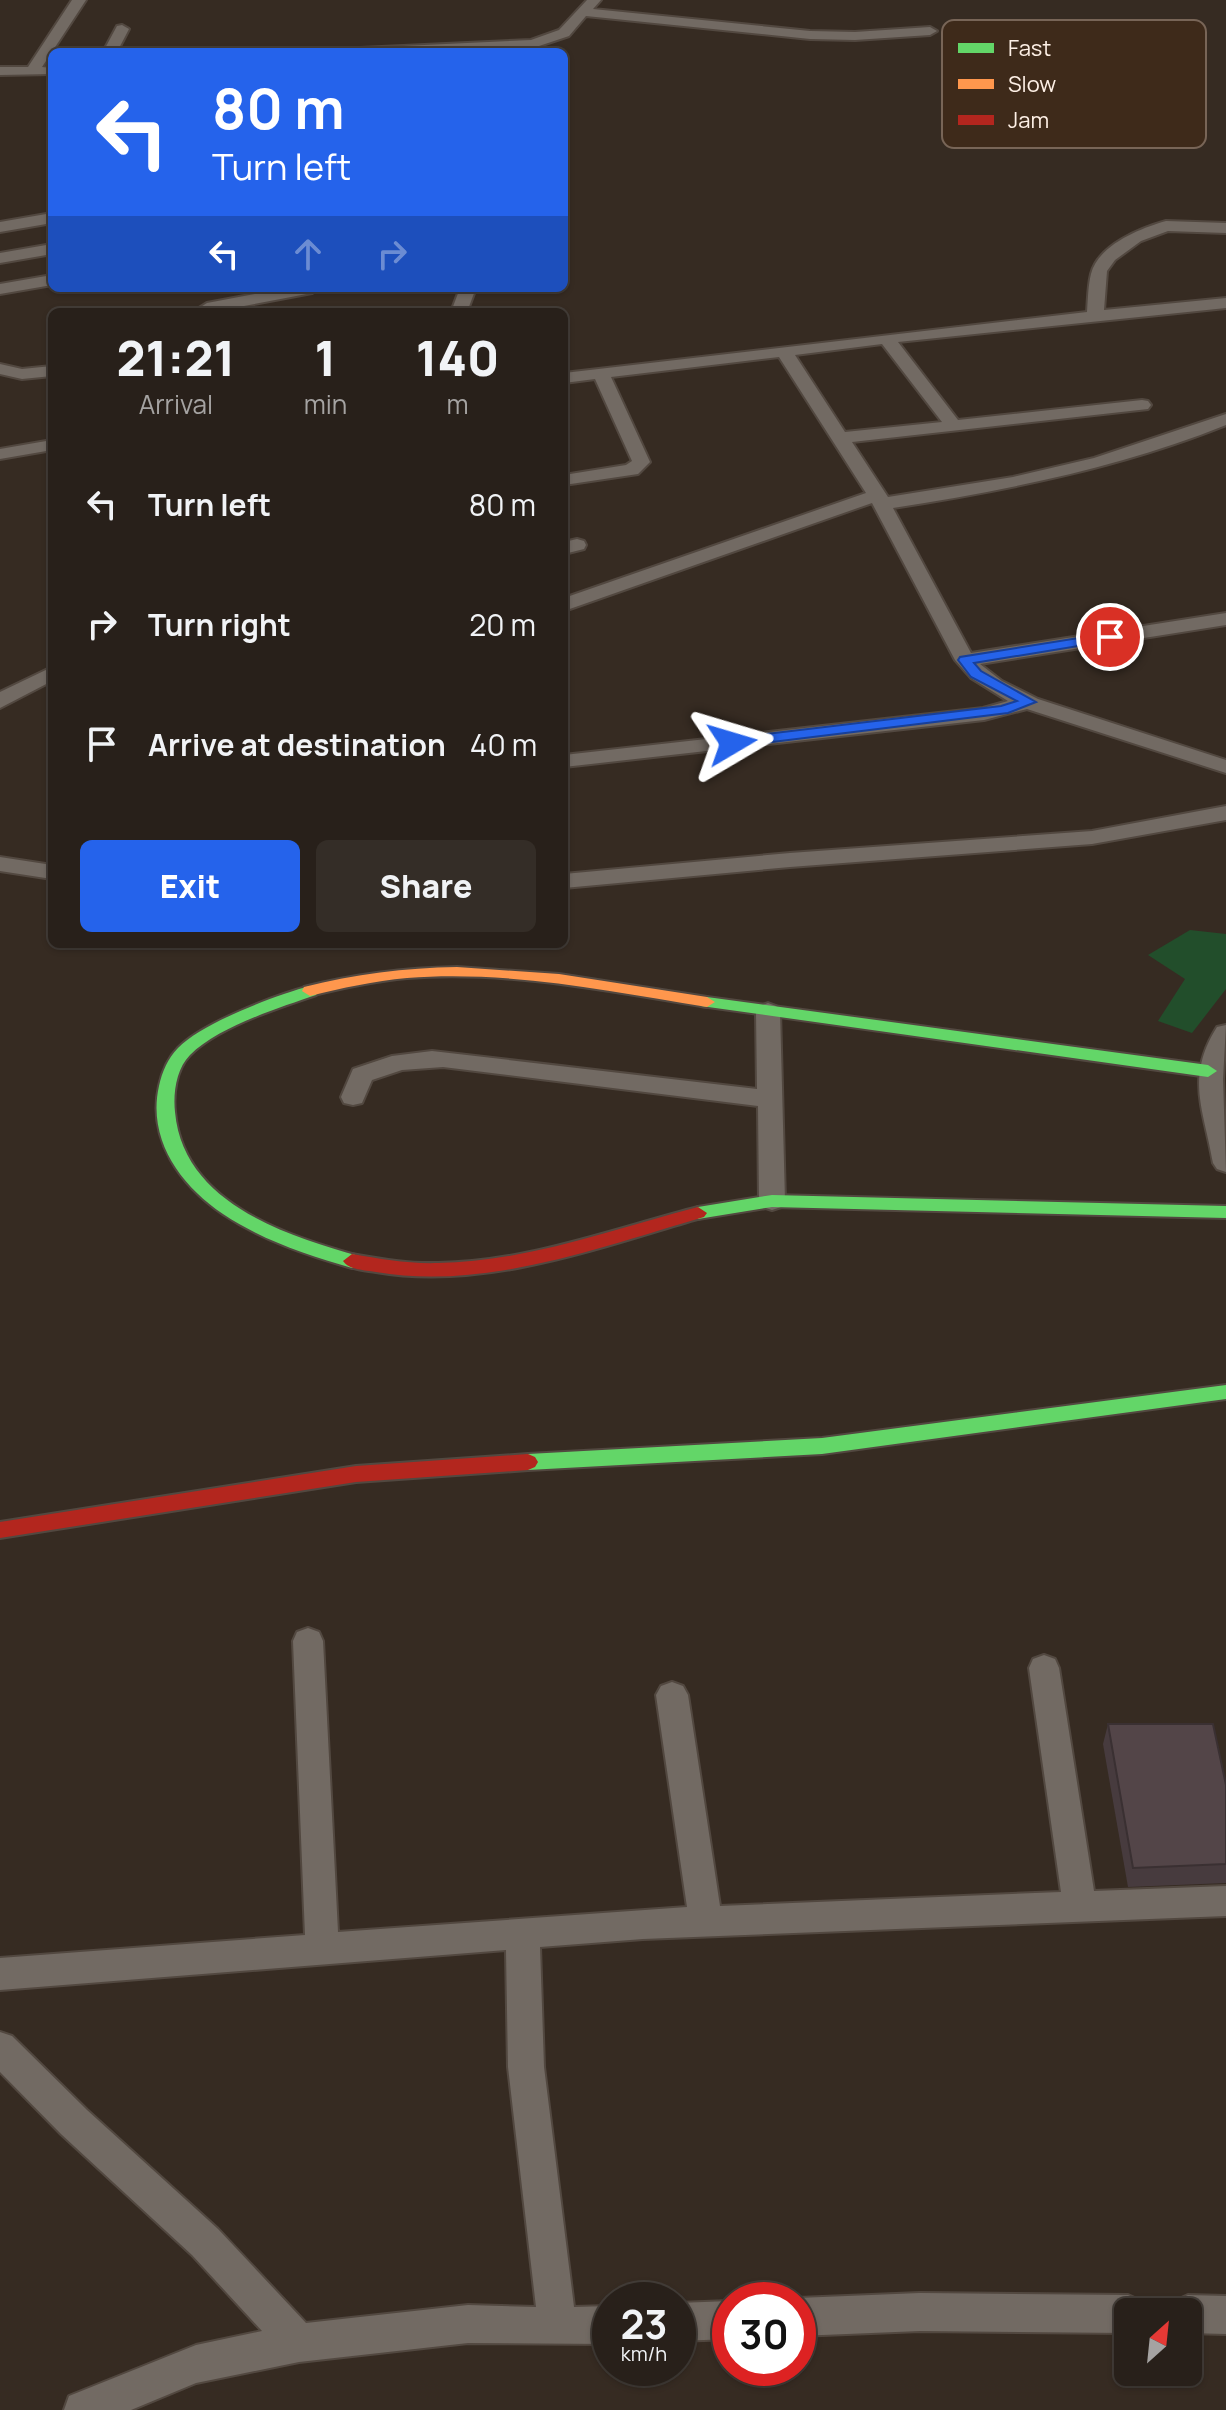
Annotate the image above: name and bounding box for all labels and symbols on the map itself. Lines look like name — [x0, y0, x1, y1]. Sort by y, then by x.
legend — [942, 20, 1206, 148]
text: Fast — [1008, 33, 1051, 63]
text: Slow — [1008, 69, 1056, 99]
text: Jam — [1008, 105, 1049, 135]
pin — [1076, 603, 1144, 671]
position arrow — [690, 701, 774, 785]
speed limit sign: 30 — [712, 2282, 816, 2386]
north arrow — [1114, 2298, 1202, 2386]

